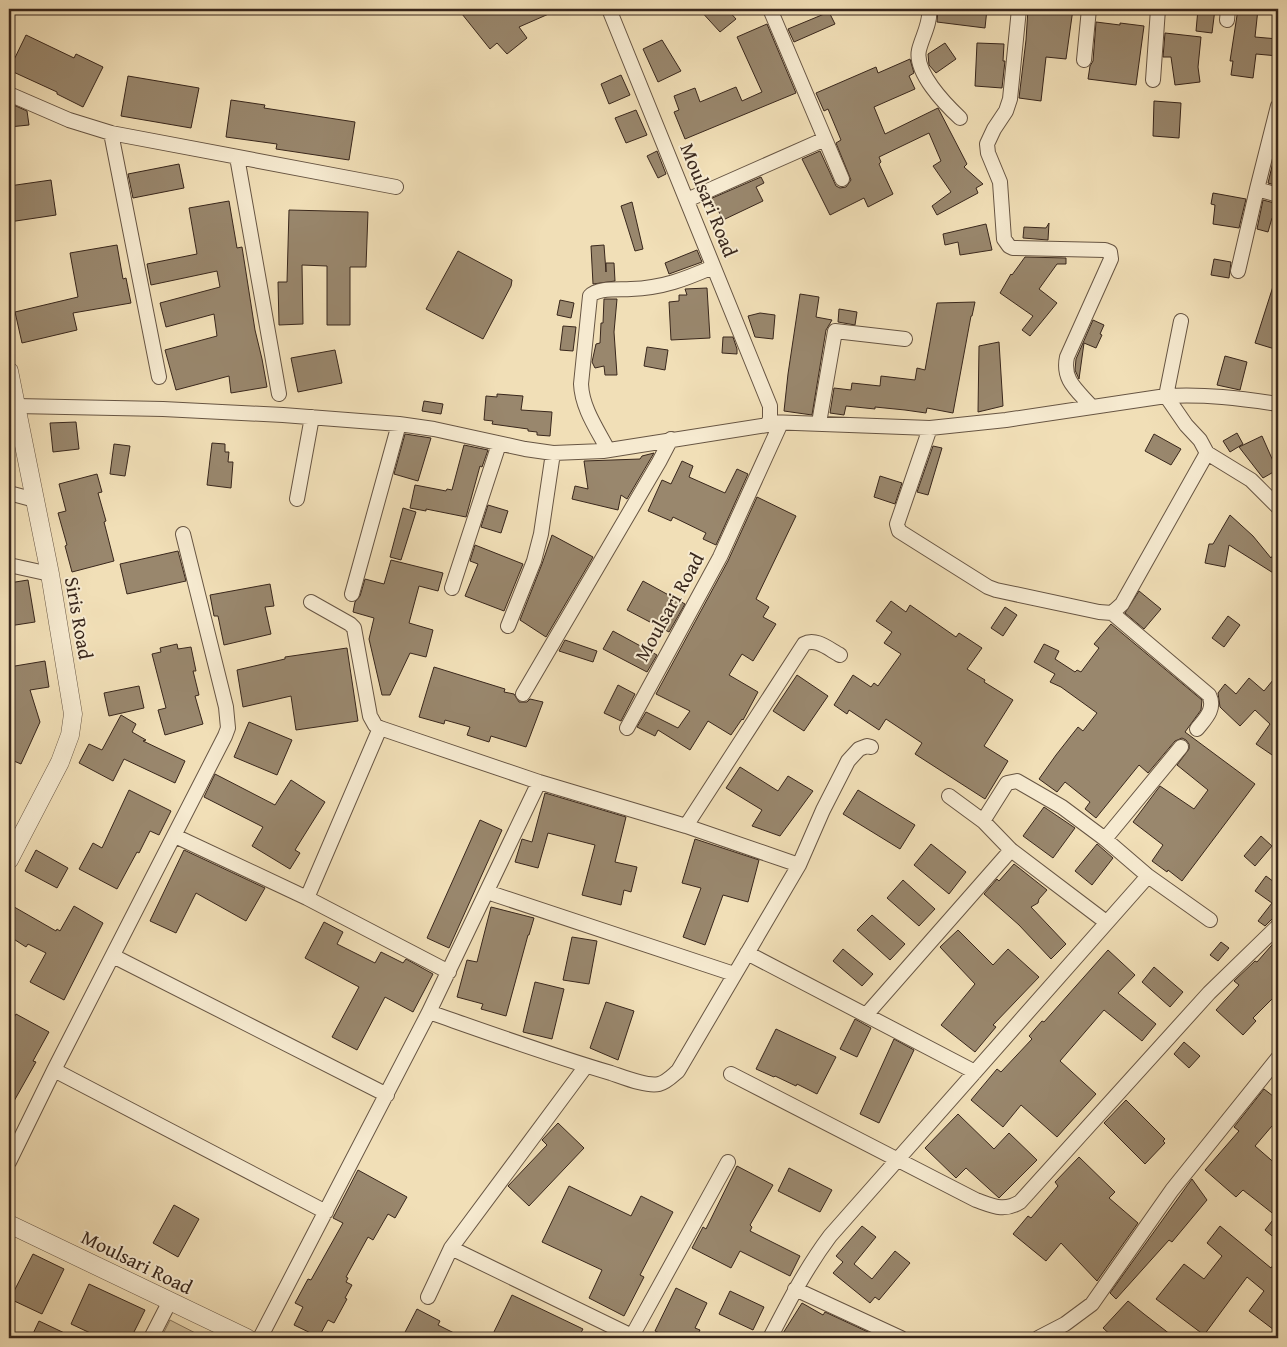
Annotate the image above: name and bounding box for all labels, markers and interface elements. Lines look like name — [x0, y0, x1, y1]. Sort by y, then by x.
street label: Moulsari Road — [673, 138, 746, 261]
street label: Moulsari Road — [627, 547, 711, 667]
street label: Siris Road — [58, 574, 101, 662]
street label: Moulsari Road — [77, 1222, 198, 1301]

